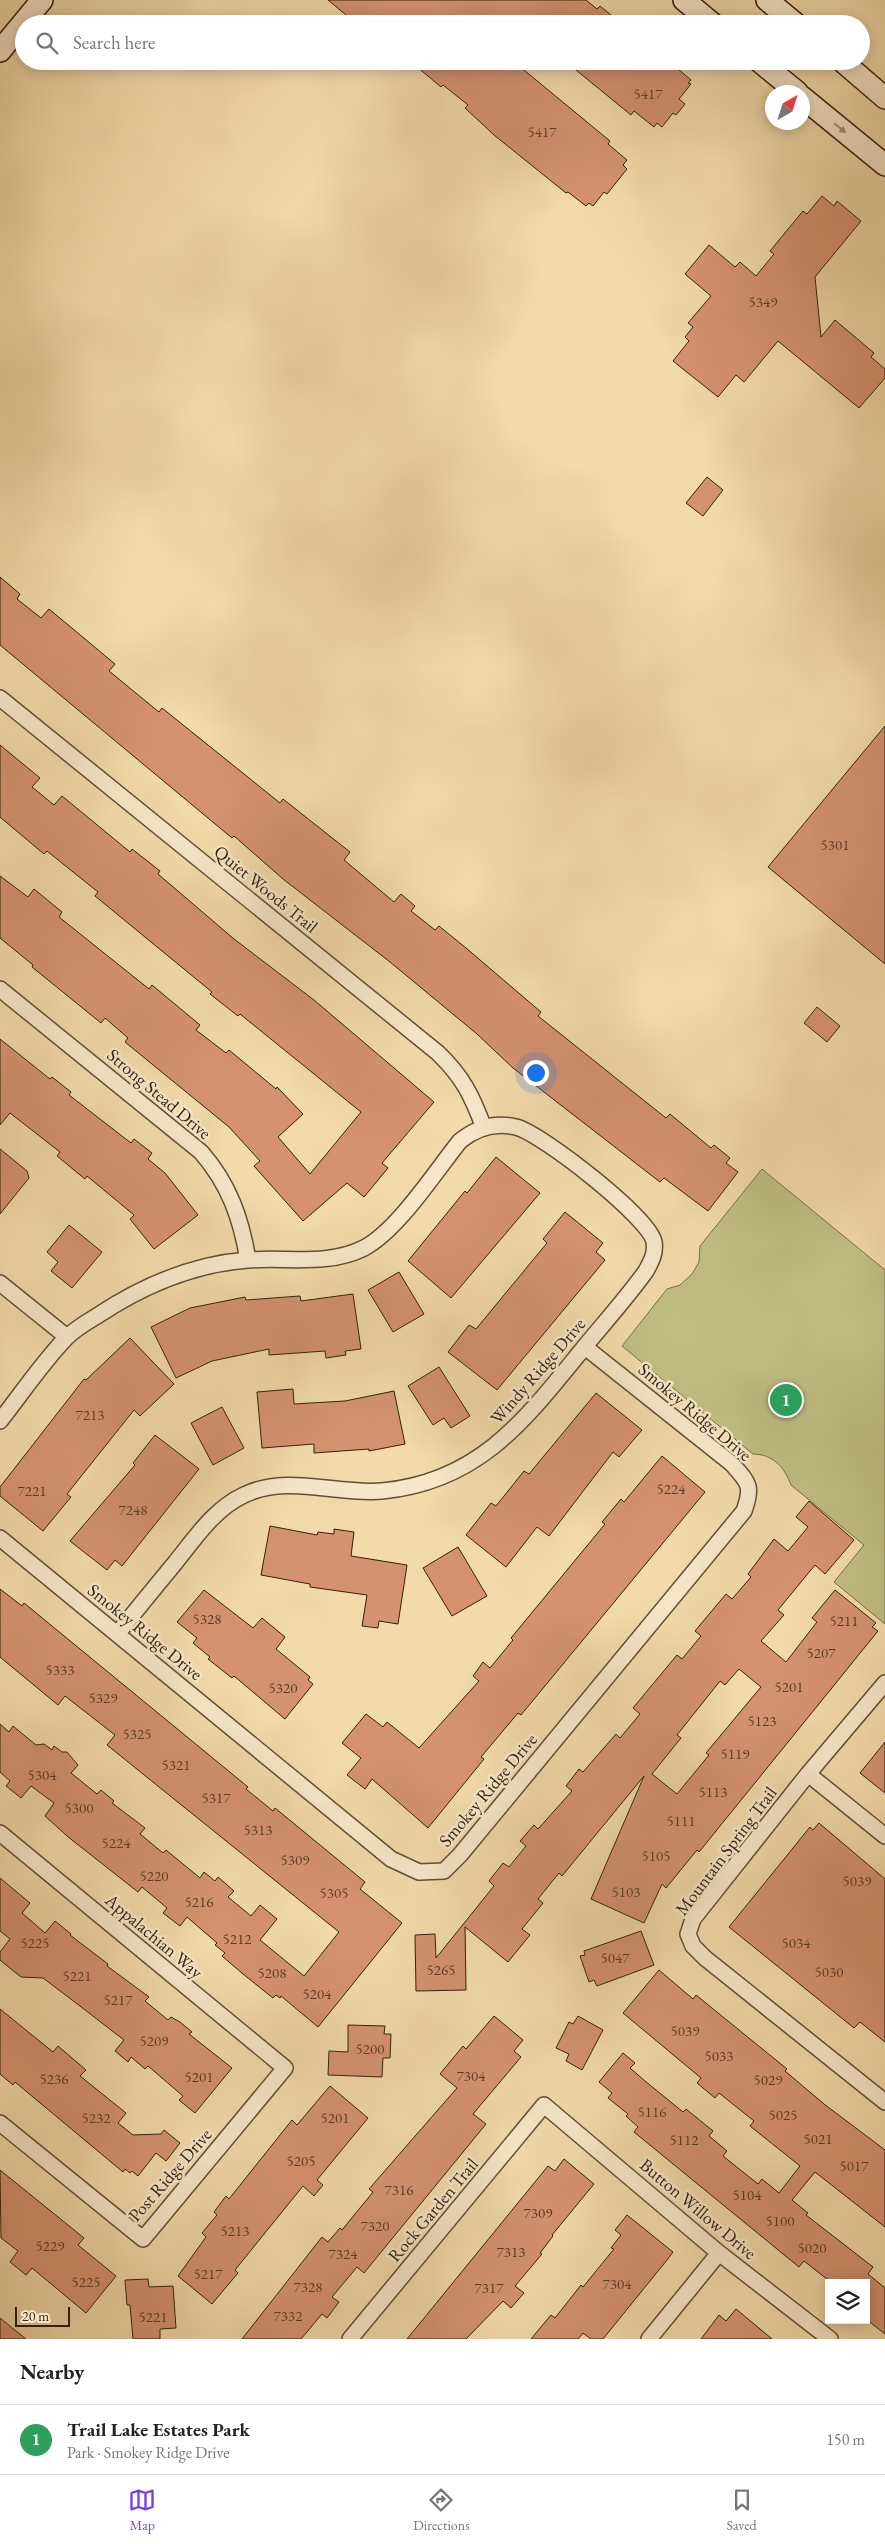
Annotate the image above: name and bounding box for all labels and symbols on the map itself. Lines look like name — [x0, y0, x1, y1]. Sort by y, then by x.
house number: 5417 — [634, 84, 663, 103]
north arrow — [765, 85, 810, 130]
house number: 5417 — [528, 122, 557, 141]
one-way arrow — [833, 123, 846, 134]
house number: 5349 — [749, 292, 777, 311]
house number: 5301 — [821, 835, 849, 854]
street label: Quiet Woods Trail — [210, 840, 323, 938]
street label: Strong Stead Drive — [102, 1043, 216, 1144]
your location — [523, 1060, 549, 1086]
street label: Windy Ridge Drive — [485, 1313, 590, 1429]
street label: Smokey Ridge Drive — [634, 1357, 757, 1466]
pin: 1 — [770, 1381, 802, 1419]
house number: 7213 — [76, 1405, 104, 1424]
house number: 5224 — [657, 1479, 686, 1498]
house number: 7221 — [18, 1481, 46, 1500]
house number: 7248 — [119, 1500, 147, 1519]
street label: Smokey Ridge Drive — [83, 1578, 207, 1685]
house number: 5328 — [193, 1609, 221, 1628]
house number: 5211 — [830, 1611, 858, 1630]
house number: 5207 — [807, 1643, 836, 1662]
house number: 5333 — [46, 1660, 74, 1679]
house number: 5201 — [775, 1677, 803, 1696]
house number: 5320 — [269, 1678, 297, 1697]
house number: 5329 — [89, 1688, 117, 1707]
house number: 5123 — [748, 1711, 776, 1730]
house number: 5325 — [123, 1724, 151, 1743]
street label: Smokey Ridge Drive — [433, 1728, 542, 1851]
house number: 5119 — [721, 1744, 749, 1763]
house number: 5321 — [162, 1755, 190, 1774]
house number: 5304 — [28, 1765, 57, 1784]
street label: Mountain Spring Trail — [670, 1782, 782, 1920]
house number: 5113 — [699, 1782, 727, 1801]
house number: 5317 — [202, 1788, 231, 1807]
house number: 5300 — [65, 1798, 93, 1817]
house number: 5111 — [667, 1811, 695, 1830]
house number: 5313 — [244, 1820, 272, 1839]
house number: 5224 — [102, 1833, 131, 1852]
house number: 5105 — [642, 1846, 670, 1865]
house number: 5309 — [281, 1850, 309, 1869]
house number: 5220 — [140, 1866, 168, 1885]
house number: 5039 — [843, 1871, 871, 1890]
house number: 5103 — [612, 1882, 640, 1901]
house number: 5305 — [320, 1883, 348, 1902]
street label: Appalachian Way — [100, 1887, 208, 1983]
house number: 5216 — [185, 1892, 213, 1911]
house number: 5212 — [223, 1929, 252, 1948]
house number: 5225 — [21, 1933, 49, 1952]
house number: 5034 — [782, 1933, 811, 1952]
house number: 5047 — [601, 1948, 630, 1967]
house number: 5265 — [427, 1960, 455, 1979]
house number: 5030 — [815, 1962, 843, 1981]
house number: 5208 — [258, 1963, 286, 1982]
house number: 5221 — [63, 1966, 91, 1985]
house number: 5204 — [303, 1984, 332, 2003]
house number: 5217 — [104, 1990, 133, 2009]
house number: 5039 — [671, 2021, 699, 2040]
house number: 5209 — [140, 2031, 168, 2050]
house number: 5200 — [356, 2039, 384, 2058]
house number: 5033 — [705, 2046, 733, 2065]
house number: 7304 — [457, 2066, 486, 2085]
house number: 5201 — [185, 2067, 213, 2086]
house number: 5236 — [40, 2069, 68, 2088]
house number: 5029 — [754, 2070, 782, 2089]
house number: 5116 — [638, 2102, 666, 2121]
house number: 5025 — [769, 2105, 797, 2124]
house number: 5232 — [82, 2108, 111, 2127]
house number: 5201 — [321, 2108, 349, 2127]
street label: Post Ridge Drive — [123, 2123, 216, 2226]
house number: 5021 — [804, 2129, 832, 2148]
house number: 5112 — [670, 2130, 699, 2149]
house number: 5205 — [287, 2151, 315, 2170]
street label: Rock Garden Trail — [382, 2153, 483, 2266]
street label: Button Willow Drive — [635, 2153, 761, 2264]
house number: 5017 — [840, 2156, 869, 2175]
house number: 7316 — [385, 2180, 413, 2199]
house number: 5104 — [733, 2185, 762, 2204]
house number: 7309 — [524, 2203, 552, 2222]
house number: 5100 — [766, 2211, 794, 2230]
house number: 7320 — [361, 2216, 389, 2235]
house number: 5213 — [221, 2221, 249, 2240]
house number: 5229 — [36, 2236, 64, 2255]
house number: 5020 — [798, 2238, 826, 2257]
house number: 7313 — [497, 2242, 525, 2261]
house number: 7324 — [329, 2244, 358, 2263]
house number: 5217 — [194, 2264, 223, 2283]
house number: 5225 — [72, 2272, 100, 2291]
house number: 7304 — [603, 2274, 632, 2293]
house number: 7328 — [294, 2277, 322, 2296]
house number: 7317 — [475, 2278, 504, 2297]
scale bar — [15, 2304, 70, 2327]
house number: 7332 — [274, 2306, 303, 2325]
house number: 5221 — [139, 2307, 167, 2326]

